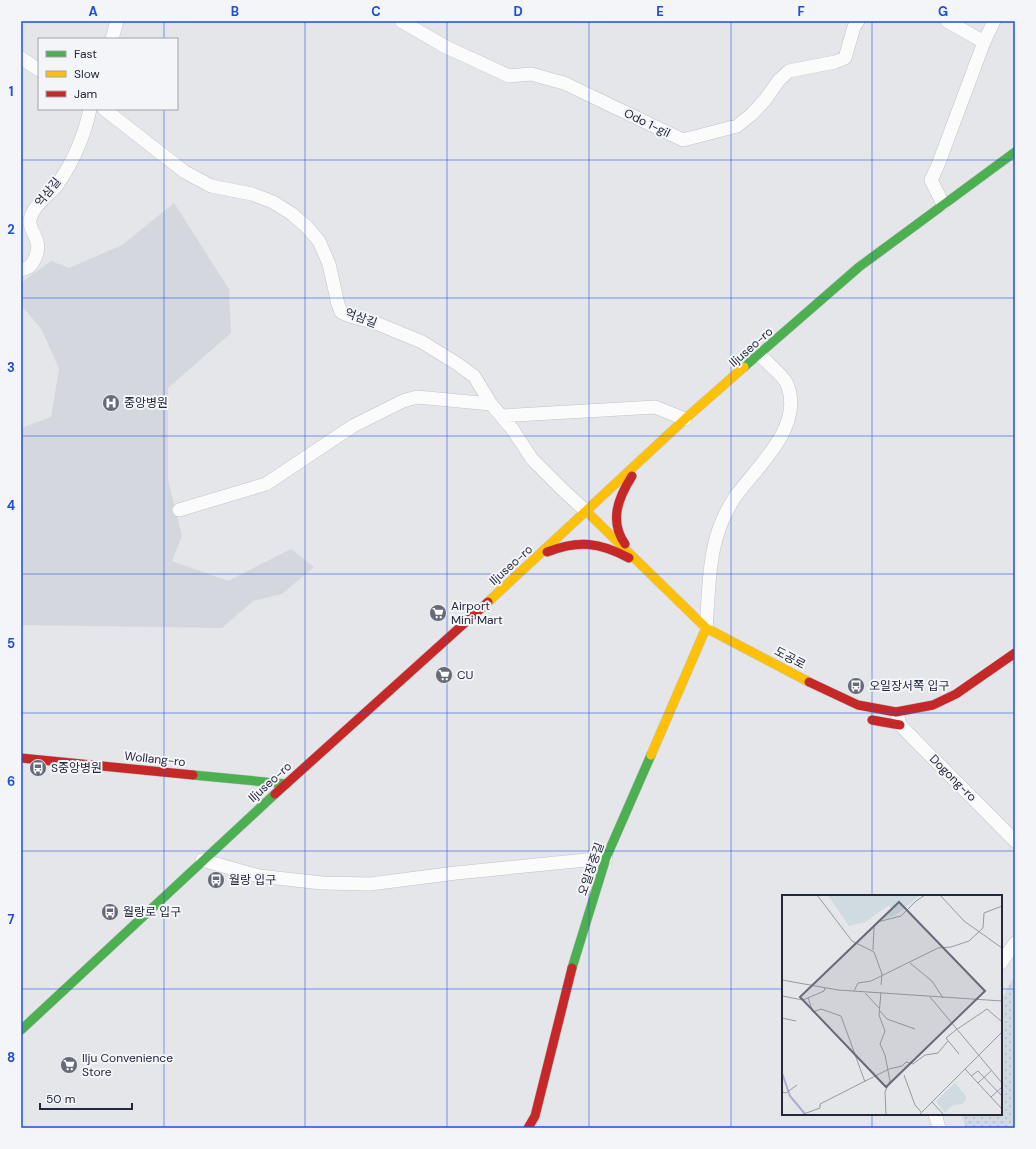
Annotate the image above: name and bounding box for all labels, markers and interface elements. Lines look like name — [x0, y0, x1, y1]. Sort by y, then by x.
text: A — [88, 3, 98, 20]
text: B — [231, 3, 239, 20]
text: C — [371, 3, 381, 20]
text: D — [513, 3, 523, 20]
text: E — [656, 3, 664, 20]
text: F — [797, 3, 805, 20]
text: G — [938, 3, 948, 20]
legend — [38, 38, 178, 110]
text: Fast — [74, 46, 97, 62]
text: Slow — [74, 66, 100, 82]
text: 1 — [9, 83, 13, 100]
text: Jam — [74, 86, 97, 102]
street label: Odo 1-gil — [621, 105, 673, 141]
street label: 억삼길 — [31, 174, 65, 210]
text: 2 — [7, 221, 15, 238]
street label: 억삼길 — [343, 305, 379, 331]
street label: Iljuseo-ro — [726, 324, 776, 370]
text: 3 — [7, 359, 15, 376]
hospital icon: 중앙병원 — [101, 393, 121, 413]
place label: 중앙병원 — [124, 395, 168, 411]
text: 4 — [7, 497, 15, 514]
street label: Iljuseo-ro — [486, 541, 536, 589]
place label: Airport Mini Mart — [451, 598, 503, 628]
supermarket icon: Airport Mini Mart — [428, 603, 448, 623]
text: 5 — [7, 635, 15, 652]
street label: 도공로 — [772, 643, 808, 673]
supermarket icon: CU — [434, 665, 454, 685]
place label: CU — [457, 667, 474, 683]
bus stop icon: 오일장서쪽 입구 — [846, 676, 866, 696]
place label: 오일장서쪽 입구 — [869, 678, 949, 694]
street label: Wollang-ro — [124, 748, 186, 770]
street label: Dogong-ro — [926, 751, 980, 805]
bus stop icon: S중앙병원 — [28, 758, 48, 778]
street label: Iljuseo-ro — [245, 758, 295, 806]
place label: S중앙병원 — [51, 760, 102, 776]
text: 6 — [7, 773, 15, 790]
street label: 오일장중길 — [574, 840, 608, 898]
bus stop icon: 월랑 입구 — [206, 870, 226, 890]
place label: 월랑 입구 — [229, 872, 276, 888]
inset map — [782, 895, 1002, 1115]
bus stop icon: 월랑로 입구 — [100, 902, 120, 922]
place label: 월랑로 입구 — [123, 904, 181, 920]
text: 7 — [8, 911, 15, 928]
text: 8 — [7, 1049, 15, 1066]
place label: Ilju Convenience Store — [82, 1050, 173, 1080]
supermarket icon: Ilju Convenience Store — [59, 1055, 79, 1075]
scale bar — [40, 1085, 132, 1111]
text: 50 m — [46, 1091, 75, 1107]

